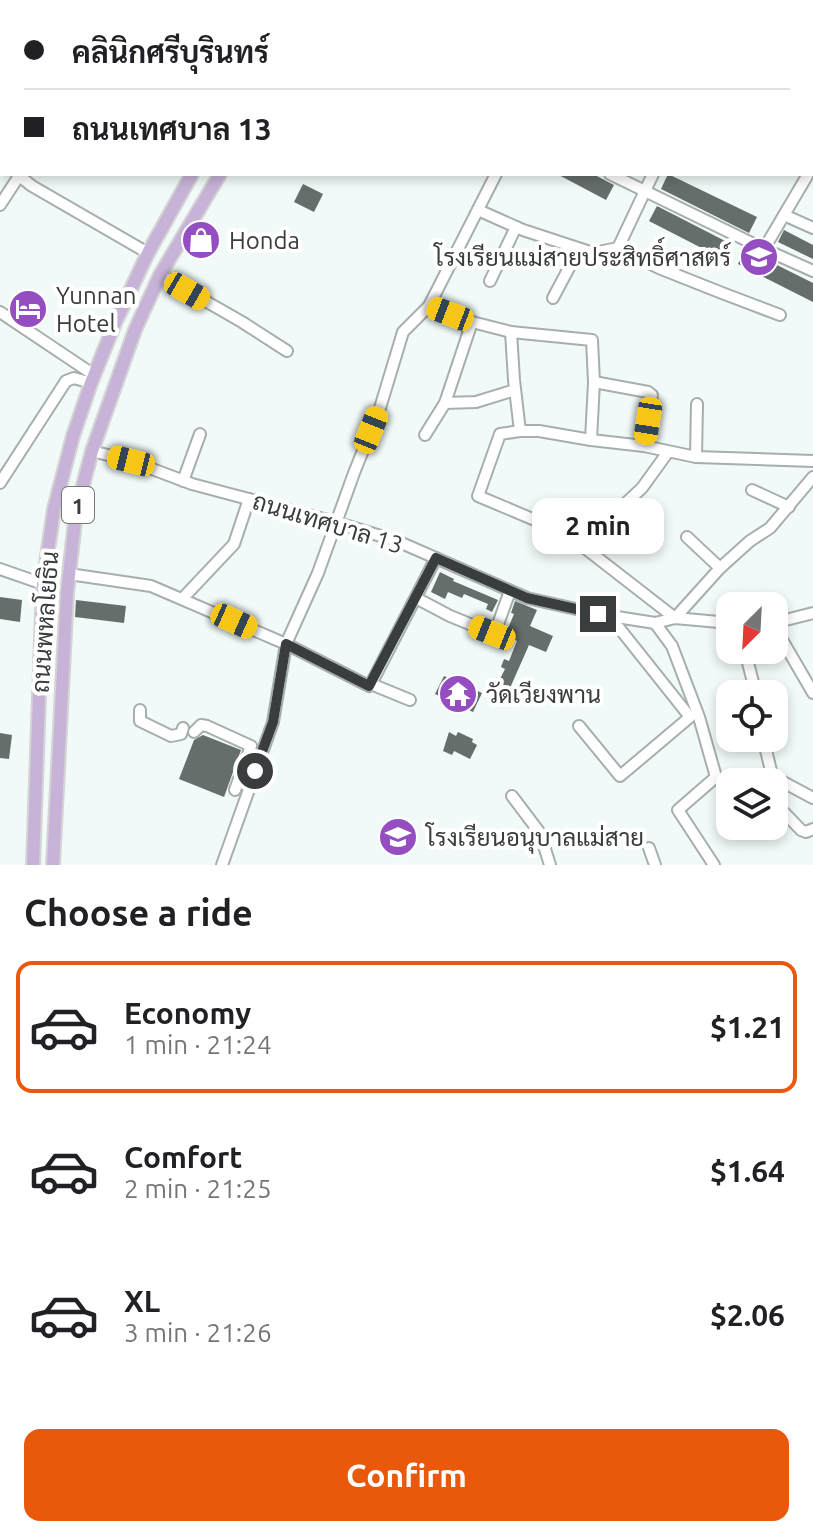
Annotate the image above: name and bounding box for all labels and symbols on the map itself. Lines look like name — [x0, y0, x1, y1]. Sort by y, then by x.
shop icon: Honda — [180, 219, 222, 261]
place label: Honda — [229, 227, 300, 254]
place label: โรงเรียนแม่สายประสิทธิ์ศาสตร์ — [432, 236, 731, 271]
school or university icon: โรงเรียนแม่สายประสิทธิ์ศาสตร์ — [738, 236, 780, 278]
car — [160, 269, 214, 313]
place label: Yunnan Hotel — [56, 282, 136, 337]
hotel icon: Yunnan Hotel — [7, 288, 49, 330]
car — [423, 294, 477, 334]
car — [632, 395, 664, 447]
car — [351, 403, 391, 457]
car — [105, 444, 157, 478]
road number: 1 — [62, 487, 94, 523]
street label: ถนนเทศบาล 13 — [250, 487, 406, 559]
callout: 2 min — [532, 498, 664, 554]
street label: ถนนพหลโยธิน — [25, 550, 63, 694]
north arrow — [716, 592, 788, 664]
route end — [580, 596, 616, 632]
car — [207, 600, 261, 642]
car — [465, 613, 519, 653]
temple icon: วัดเวียงพาน — [437, 673, 479, 715]
place label: วัดเวียงพาน — [486, 680, 601, 708]
route start — [237, 753, 273, 789]
school or university icon: โรงเรียนอนุบาลแม่สาย — [377, 816, 419, 858]
place label: โรงเรียนอนุบาลแม่สาย — [424, 822, 644, 854]

